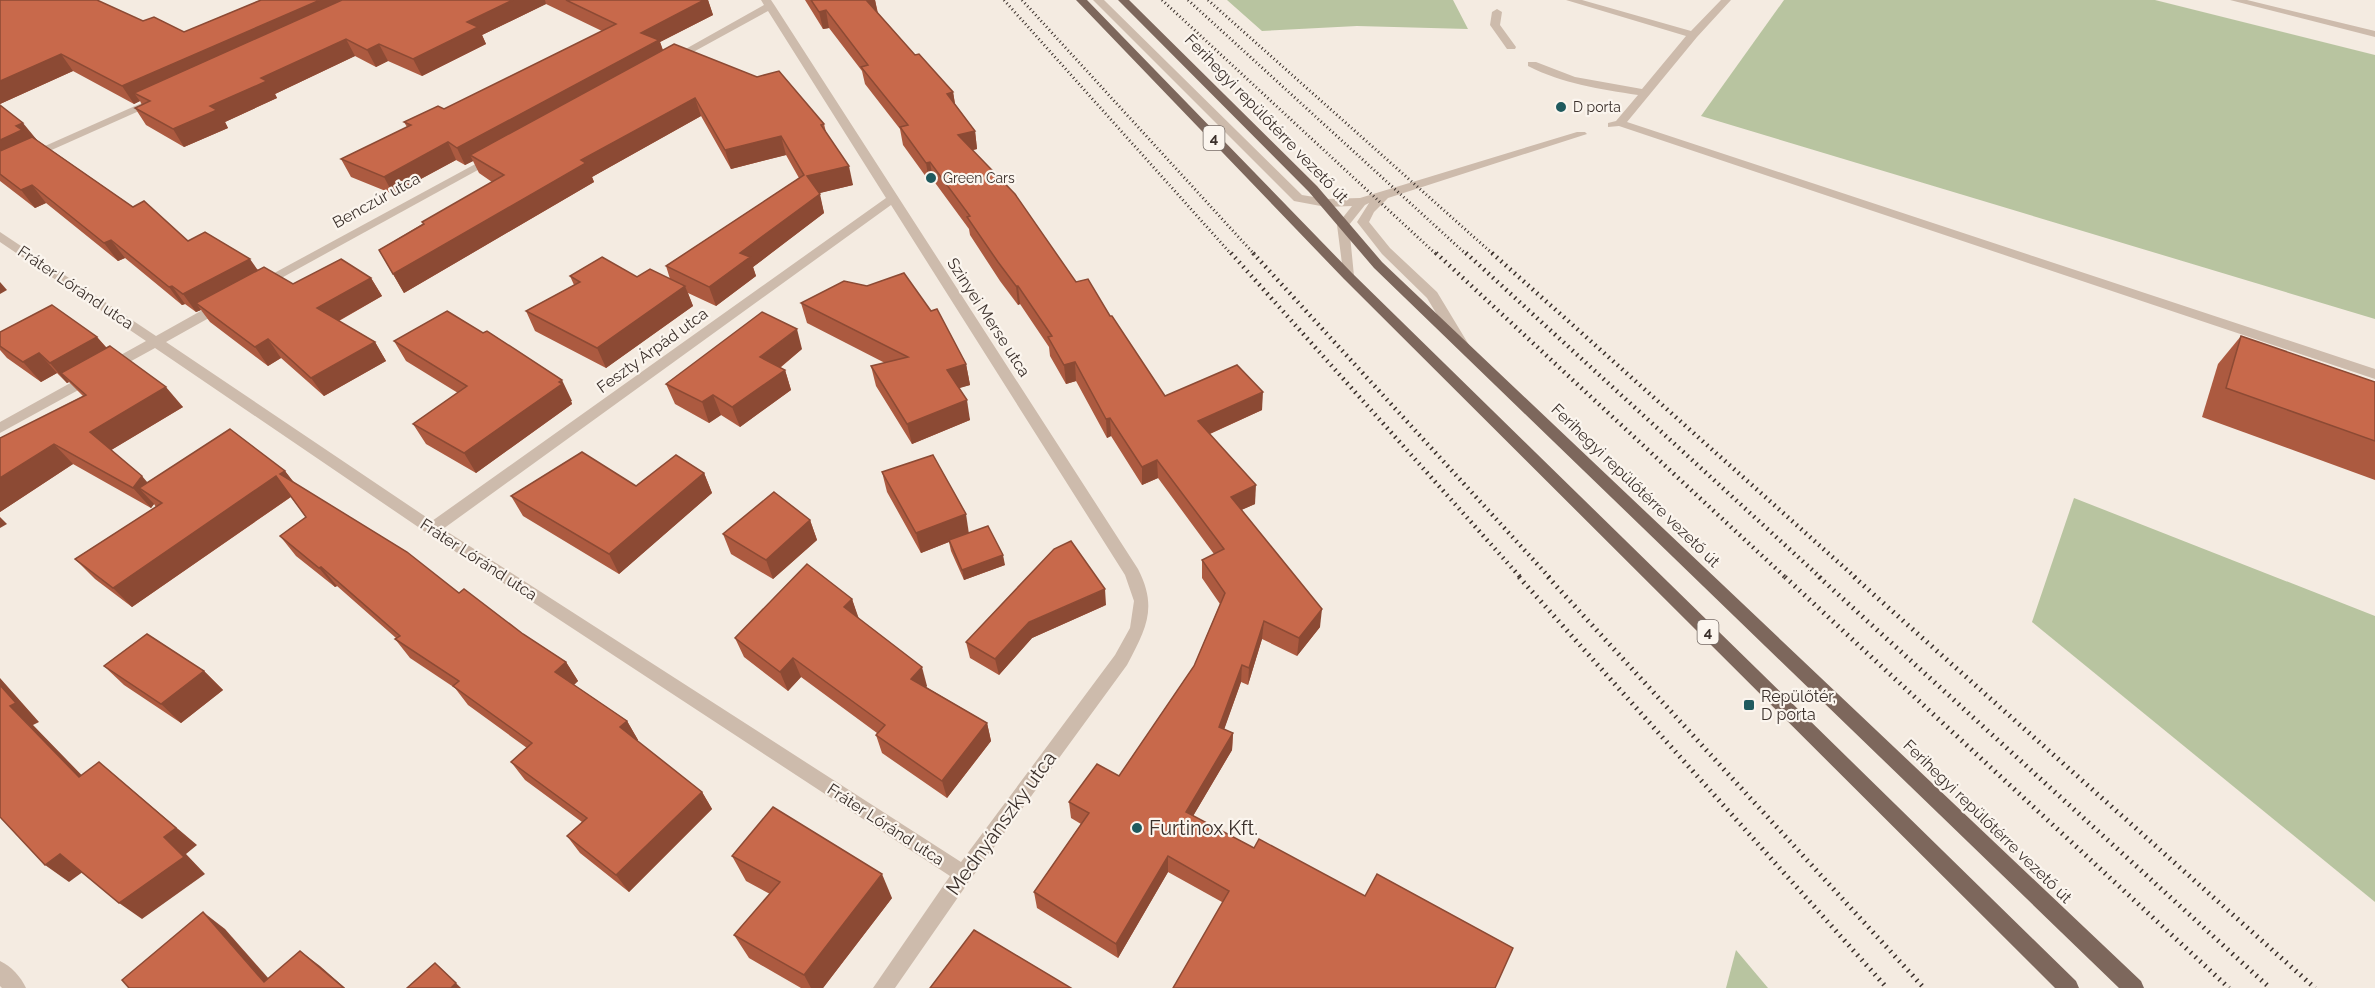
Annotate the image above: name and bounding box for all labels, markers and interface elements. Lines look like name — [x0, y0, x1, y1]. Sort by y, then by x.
street label: Ferihegyi repülőtérre vezető út — [1181, 30, 1353, 207]
place label: D porta — [1573, 99, 1621, 115]
marker: D porta — [1554, 100, 1568, 114]
road number: 4 — [1204, 126, 1224, 150]
street label: Benczúr utca — [329, 169, 423, 232]
place label: Green Cars — [943, 170, 1015, 186]
marker: Green Cars — [924, 171, 938, 185]
street label: Fráter Lóránd utca — [14, 242, 137, 333]
street label: Szinyei Merse utca — [943, 254, 1034, 380]
street label: Feszty Árpád utca — [593, 303, 711, 397]
street label: Ferihegyi repülőtérre vezető út — [1547, 400, 1724, 571]
street label: Fráter Lóránd utca — [417, 515, 541, 604]
road number: 4 — [1698, 620, 1718, 644]
place label: Repülőtér, D porta — [1761, 687, 1836, 724]
marker: Repülőtér, D porta — [1742, 698, 1756, 712]
street label: Ferihegyi repülőtérre vezető út — [1899, 736, 2076, 907]
street label: Mednyánszky utca — [941, 746, 1061, 900]
street label: Fráter Lóránd utca — [824, 780, 948, 869]
place label: Furtinox Kft. — [1149, 816, 1258, 840]
marker: Furtinox Kft. — [1130, 821, 1144, 835]

